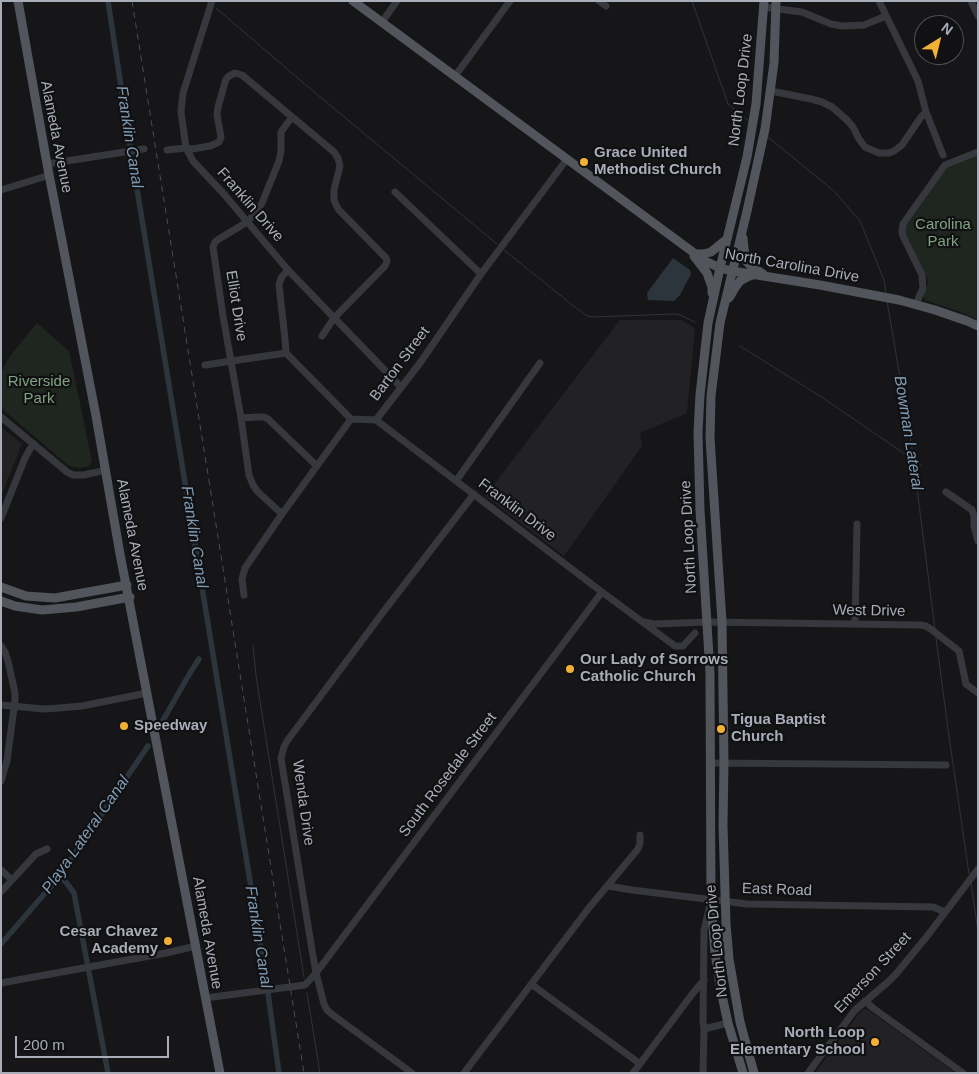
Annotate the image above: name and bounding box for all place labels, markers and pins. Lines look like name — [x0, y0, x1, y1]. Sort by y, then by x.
place label: Grace United Methodist Church — [594, 144, 721, 179]
marker: Grace United Methodist Church — [578, 156, 590, 168]
place label: Our Lady of Sorrows Catholic Church — [580, 651, 728, 686]
marker: Our Lady of Sorrows Catholic Church — [564, 663, 576, 675]
place label: Tigua Baptist Church — [731, 711, 826, 746]
place label: Speedway — [134, 717, 207, 735]
marker: Speedway — [118, 720, 130, 732]
marker: Tigua Baptist Church — [715, 723, 727, 735]
place label: Cesar Chavez Academy — [60, 923, 158, 958]
marker: Cesar Chavez Academy — [162, 935, 174, 947]
place label: North Loop Elementary School — [730, 1024, 865, 1059]
marker: North Loop Elementary School — [869, 1036, 881, 1048]

